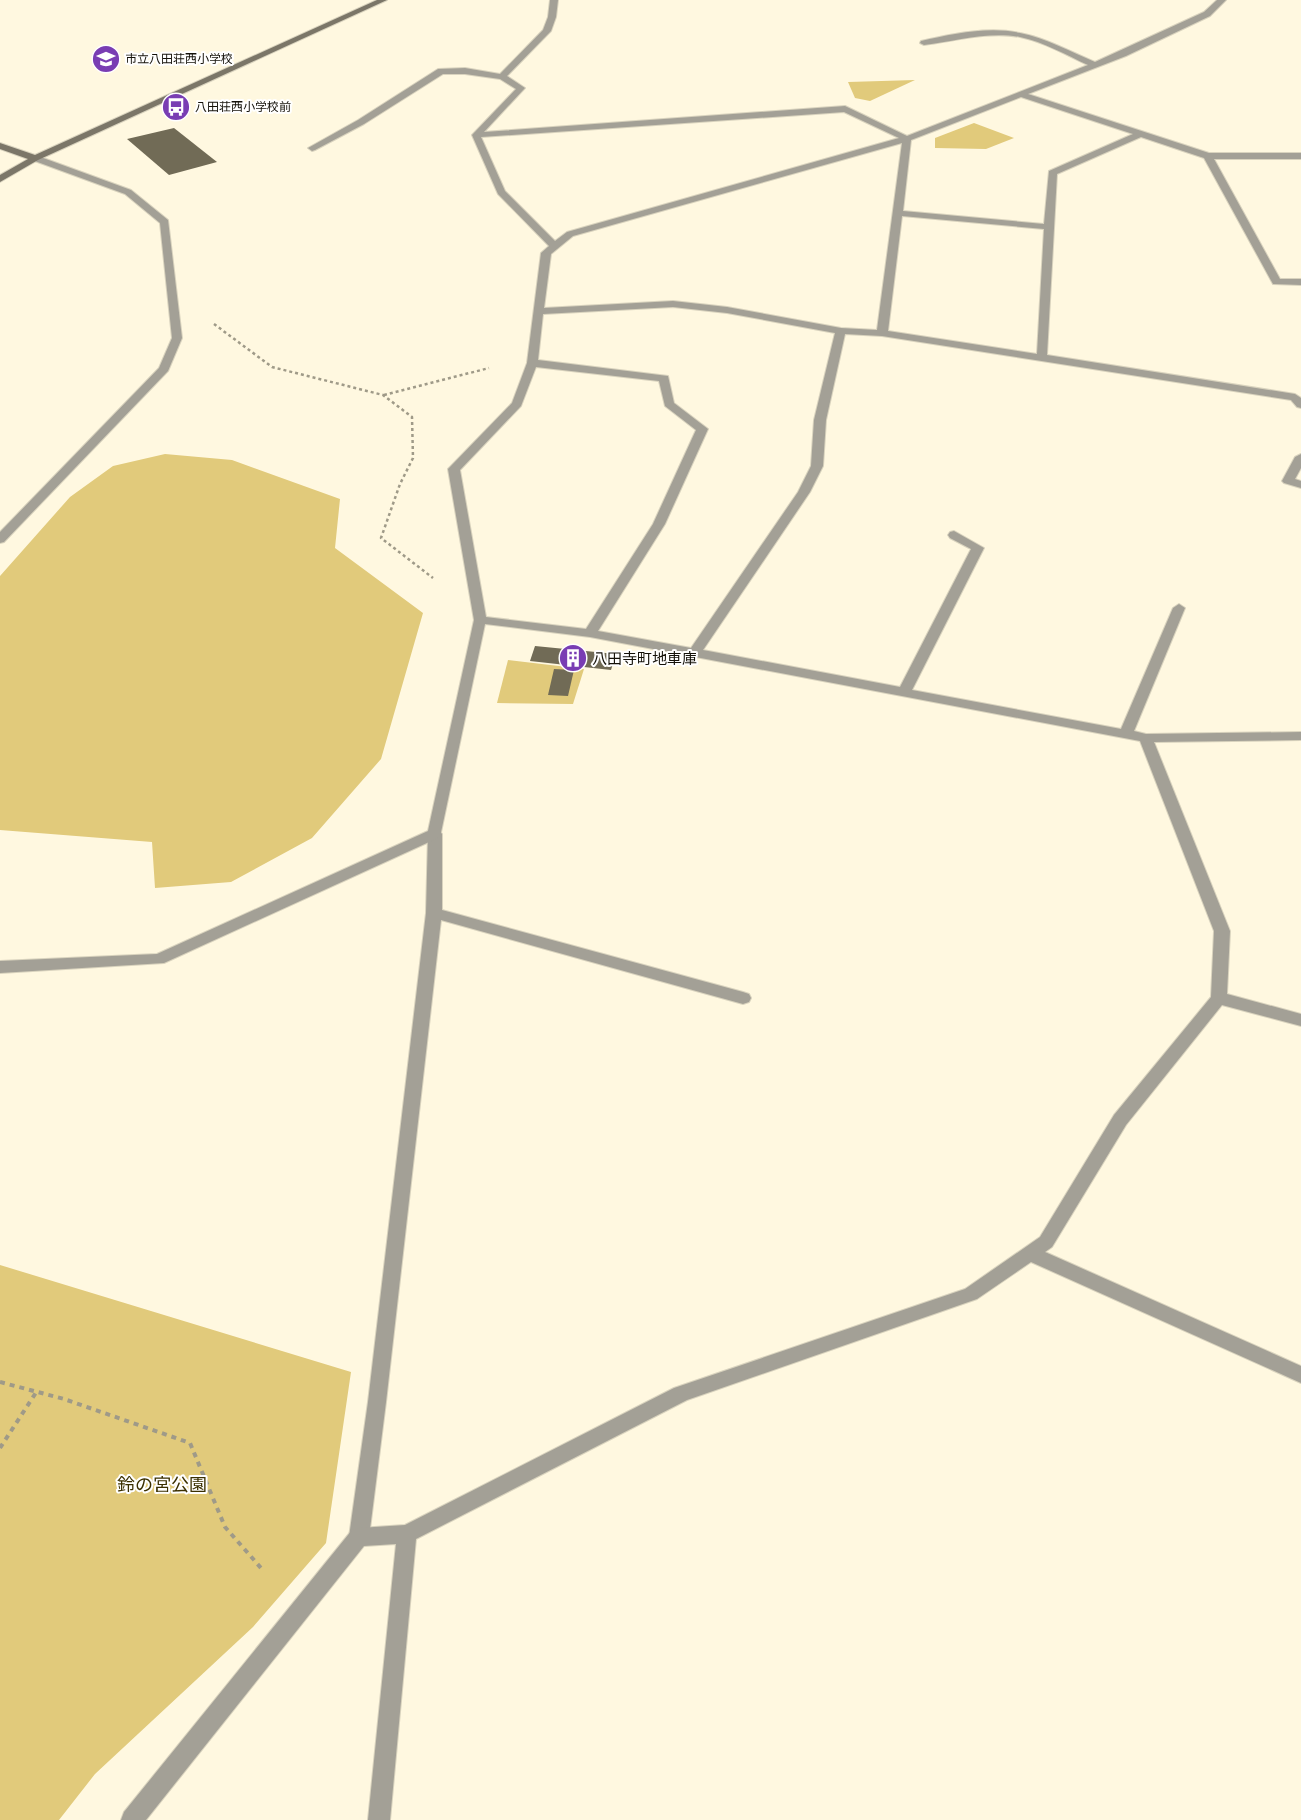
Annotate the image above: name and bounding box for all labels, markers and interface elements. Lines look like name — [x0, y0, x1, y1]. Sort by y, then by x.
school or university icon: 市立八田荘西小学校 — [91, 44, 121, 74]
place label: 市立八田荘西小学校 — [125, 52, 233, 66]
bus stop icon: 八田荘西小学校前 — [161, 92, 191, 122]
place label: 八田荘西小学校前 — [195, 100, 291, 114]
building icon: 八田寺町地車庫 — [558, 643, 588, 673]
place label: 八田寺町地車庫 — [592, 650, 697, 667]
park label: 鈴の宮公園 — [117, 1474, 207, 1495]

